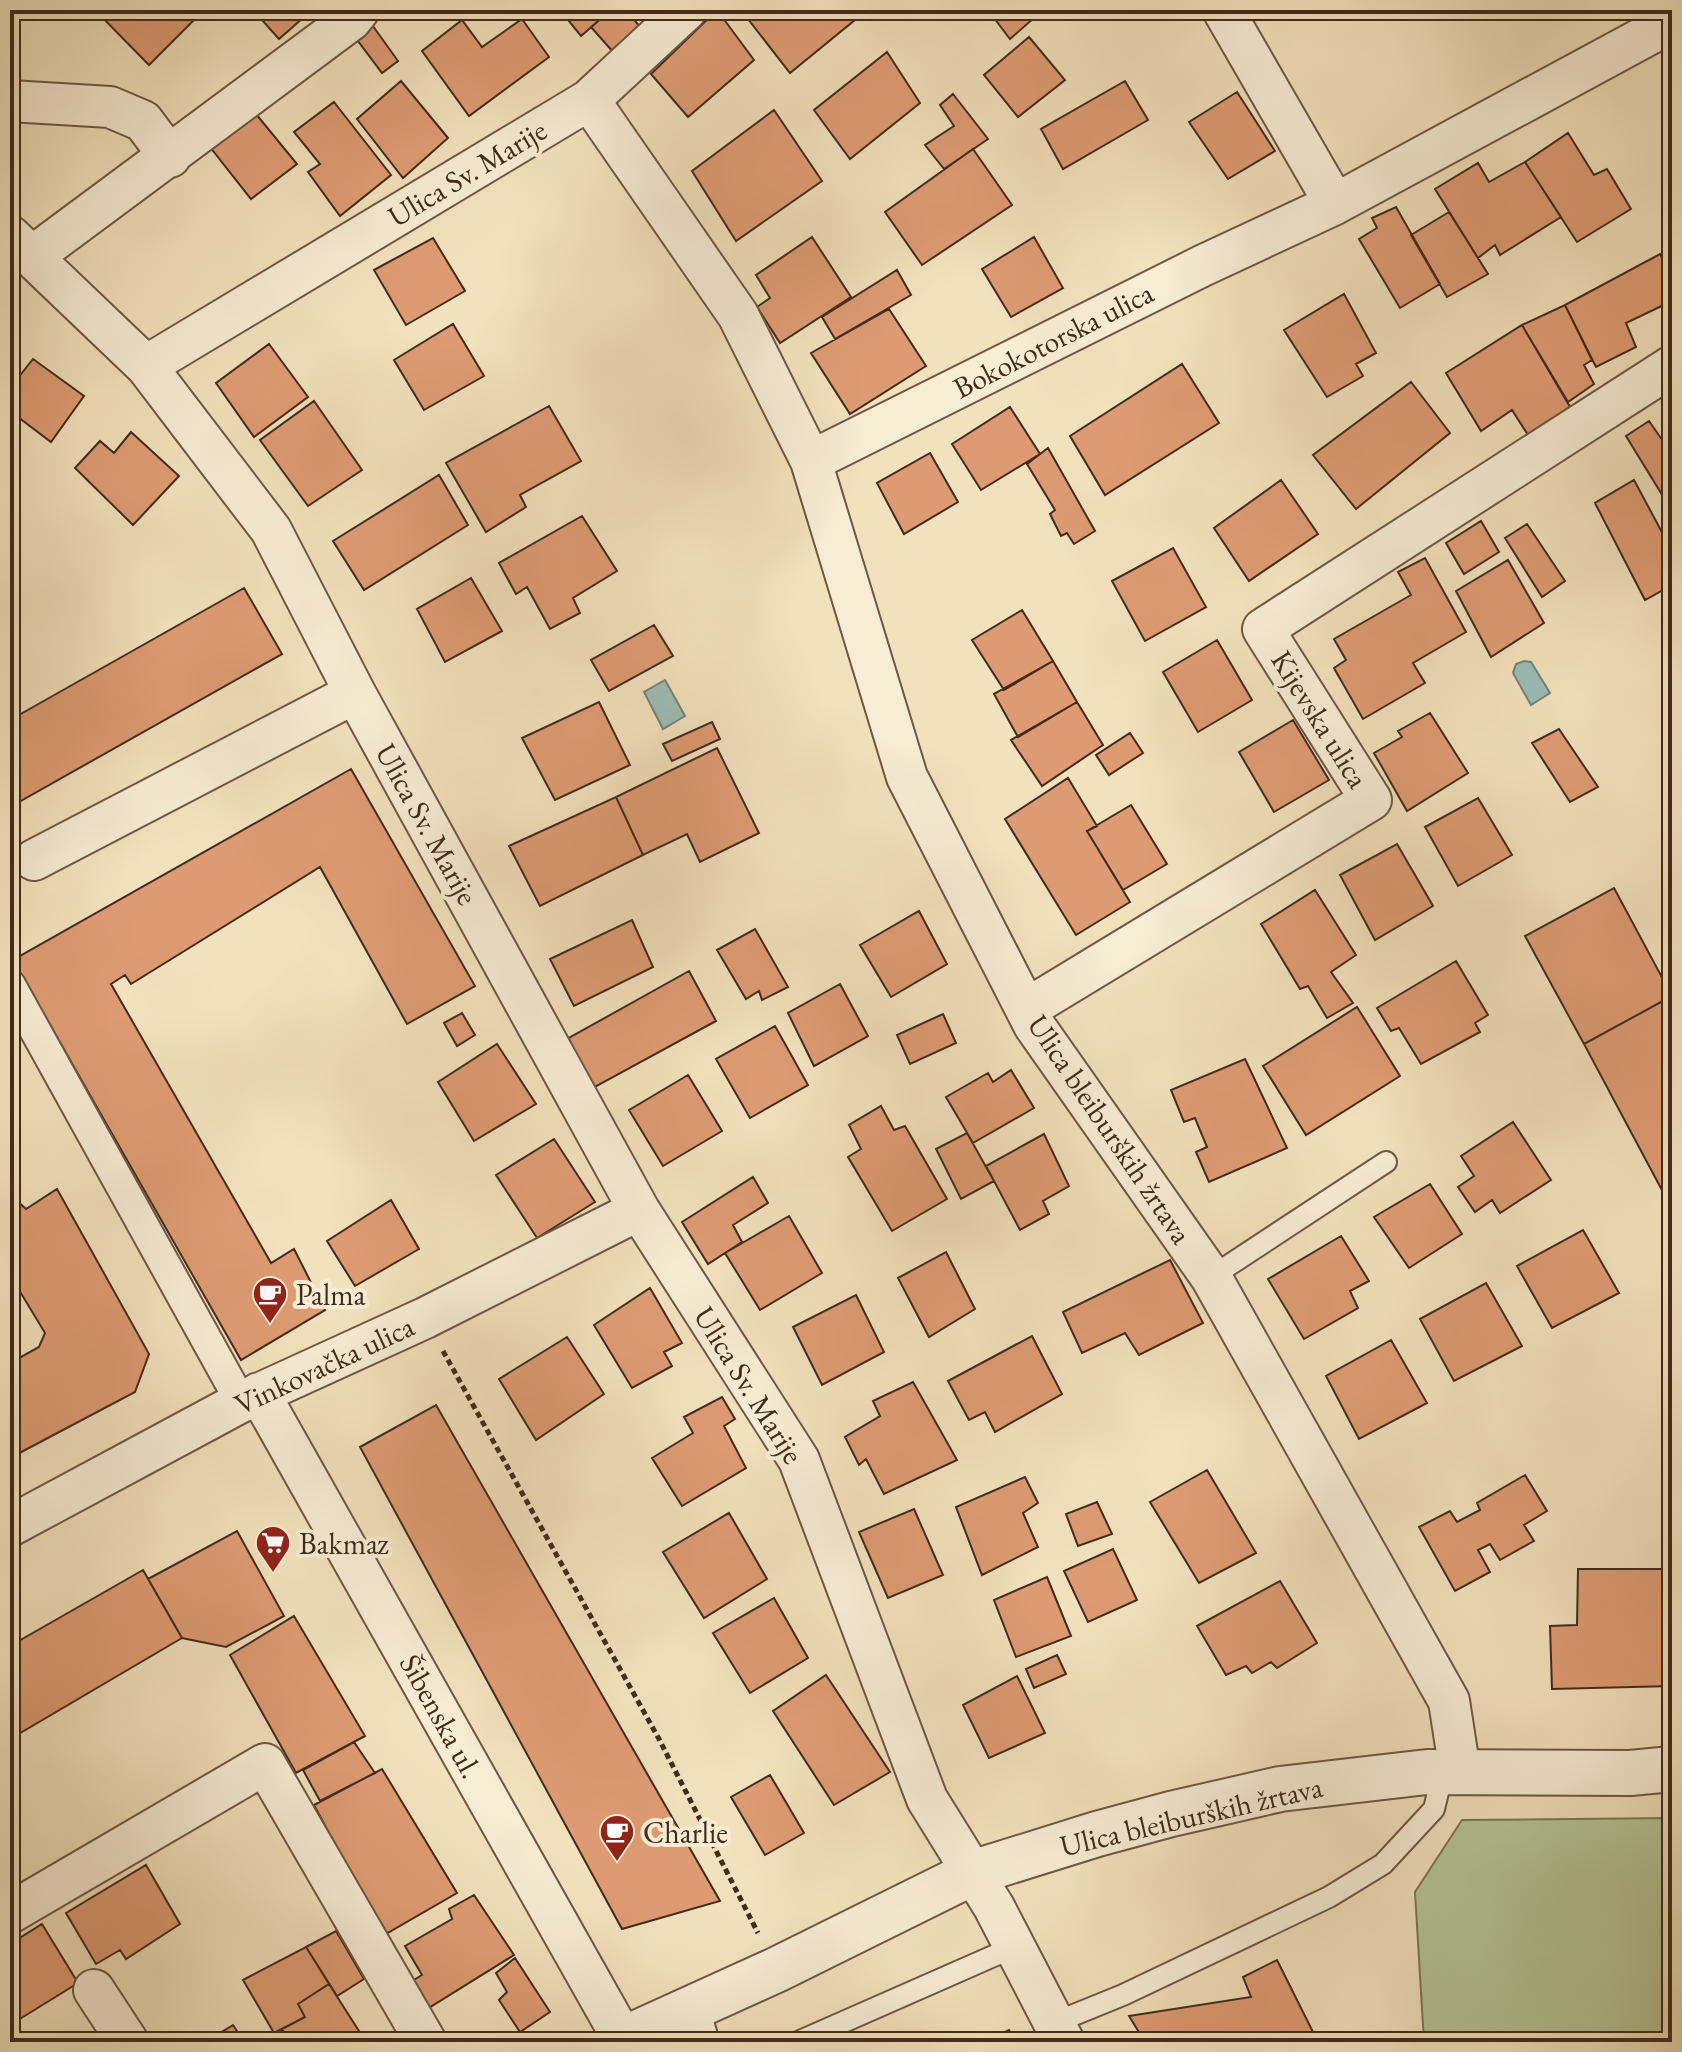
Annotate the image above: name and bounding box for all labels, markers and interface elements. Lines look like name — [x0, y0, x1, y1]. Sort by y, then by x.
street label: Ulica Sv. Marije — [380, 110, 554, 236]
street label: Bokokotorska ulica — [946, 273, 1160, 407]
street label: Kijevska ulica — [1262, 643, 1378, 795]
street label: Ulica Sv. Marije — [367, 736, 487, 912]
street label: Ulica bleiburških žrtava — [1019, 1007, 1201, 1251]
cafe icon: Palma — [251, 1275, 289, 1325]
place label: Palma — [296, 1275, 366, 1314]
street label: Ulica Sv. Marije — [685, 1299, 813, 1471]
street label: Vinkovačka ulica — [228, 1306, 420, 1424]
supermarket icon: Bakmaz — [254, 1524, 292, 1574]
place label: Bakmaz — [299, 1524, 389, 1563]
street label: Šibenska ul. — [391, 1647, 491, 1785]
street label: Ulica bleiburških žrtava — [1056, 1767, 1326, 1865]
cafe icon: Charlie — [598, 1813, 636, 1863]
place label: Charlie — [643, 1813, 728, 1852]

